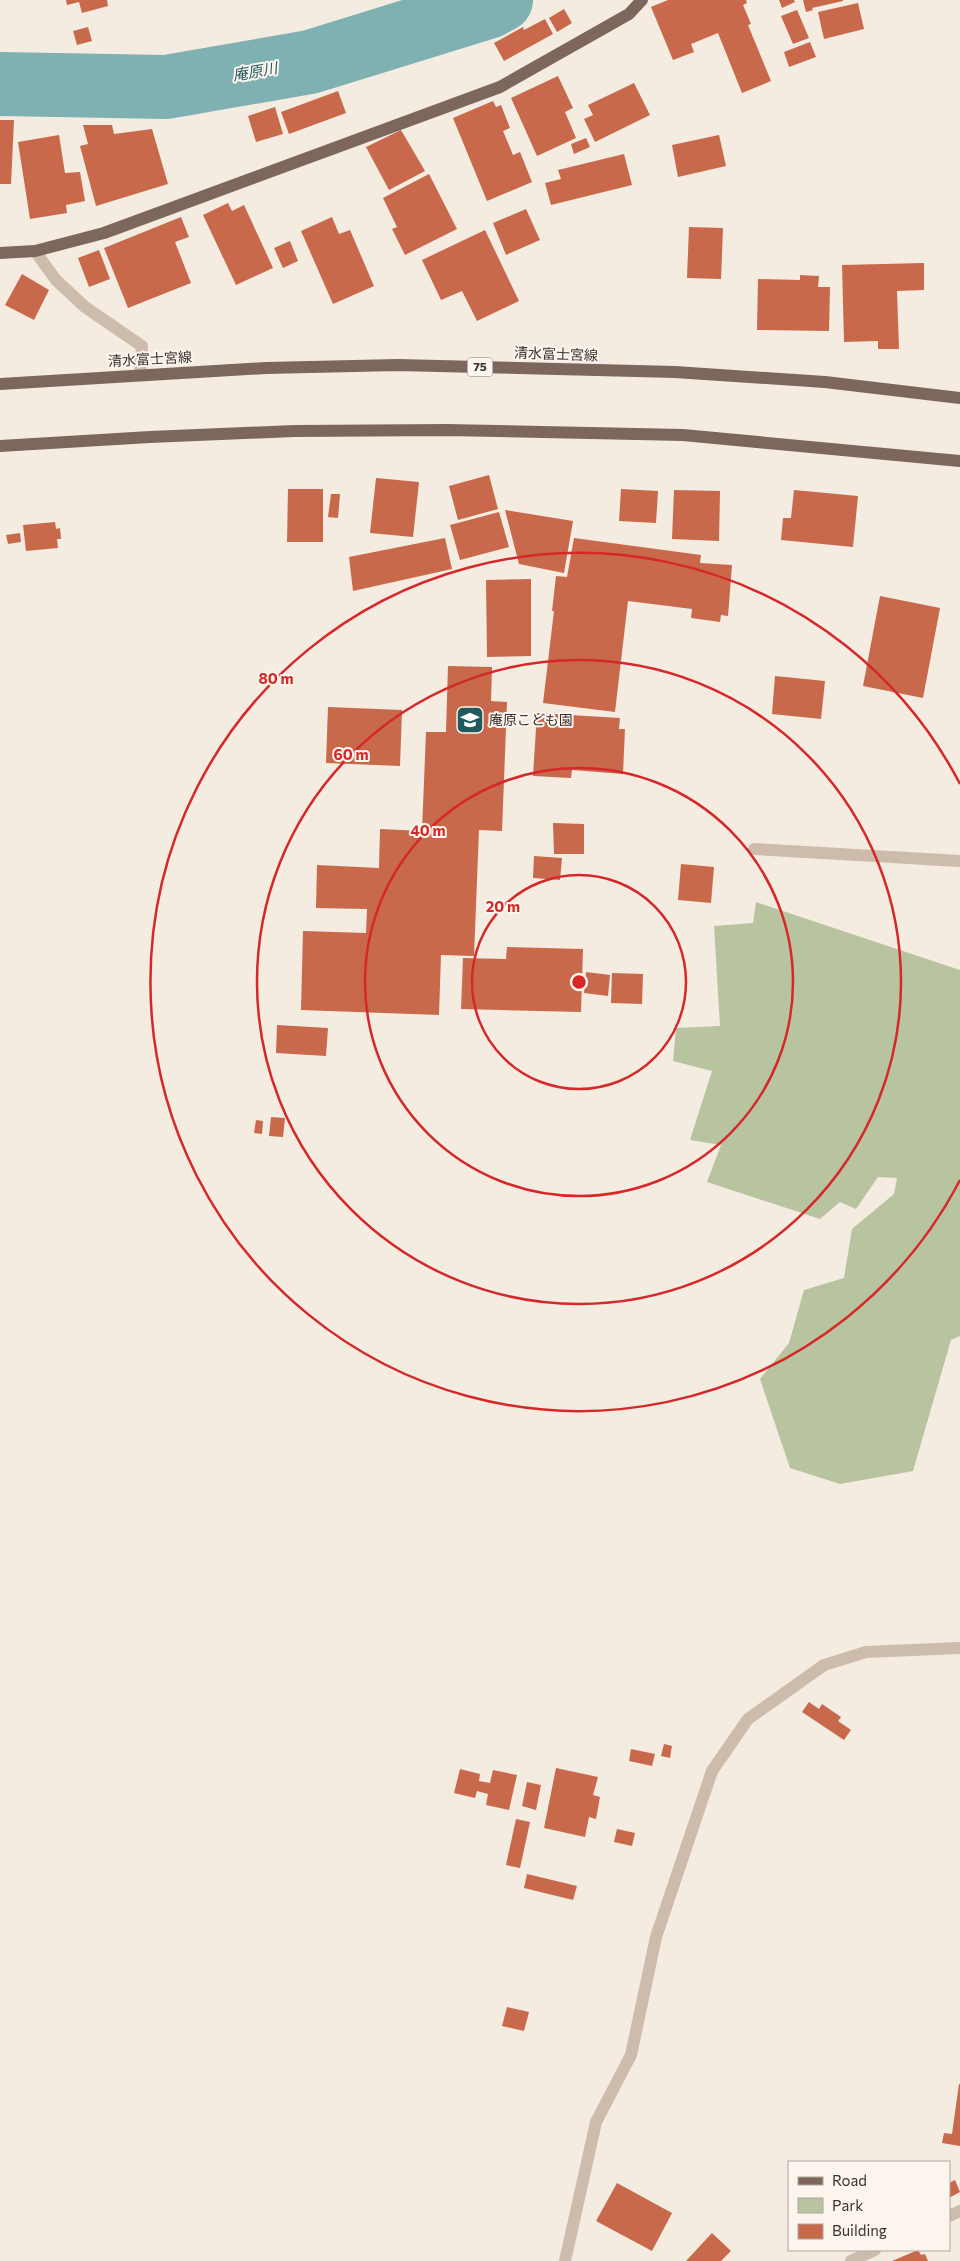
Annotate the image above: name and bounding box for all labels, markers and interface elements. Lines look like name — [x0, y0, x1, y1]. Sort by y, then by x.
water label: 庵原川 — [231, 58, 281, 84]
street label: 清水富士宮線 — [514, 344, 598, 363]
street label: 清水富士宮線 — [108, 348, 192, 369]
road number: 75 — [468, 358, 492, 377]
text: 80 m — [258, 669, 294, 687]
school or university icon: 庵原こども園 — [455, 705, 485, 735]
place label: 庵原こども園 — [489, 711, 573, 728]
text: 60 m — [333, 745, 369, 763]
text: 40 m — [410, 821, 446, 839]
text: 20 m — [486, 897, 520, 915]
centre of rings — [570, 973, 588, 991]
legend — [788, 2161, 950, 2251]
text: Road — [832, 2171, 867, 2189]
text: Park — [832, 2196, 863, 2214]
text: Building — [832, 2221, 887, 2239]

